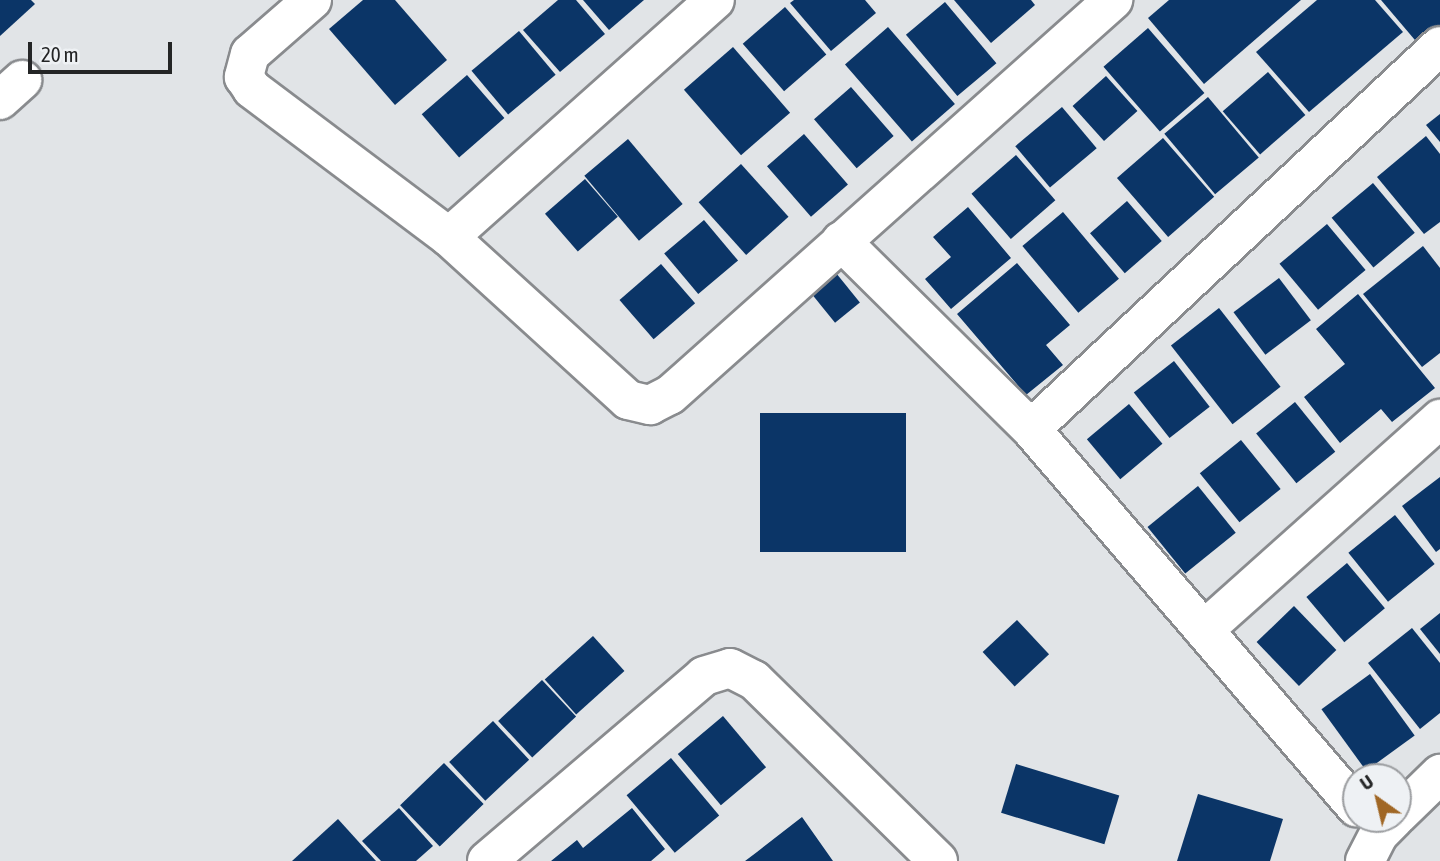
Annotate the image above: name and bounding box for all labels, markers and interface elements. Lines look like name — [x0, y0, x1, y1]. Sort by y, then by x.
scale bar — [32, 28, 175, 72]
text: 20 m — [41, 42, 79, 66]
north arrow — [1342, 763, 1412, 833]
text: U — [1356, 770, 1377, 795]

